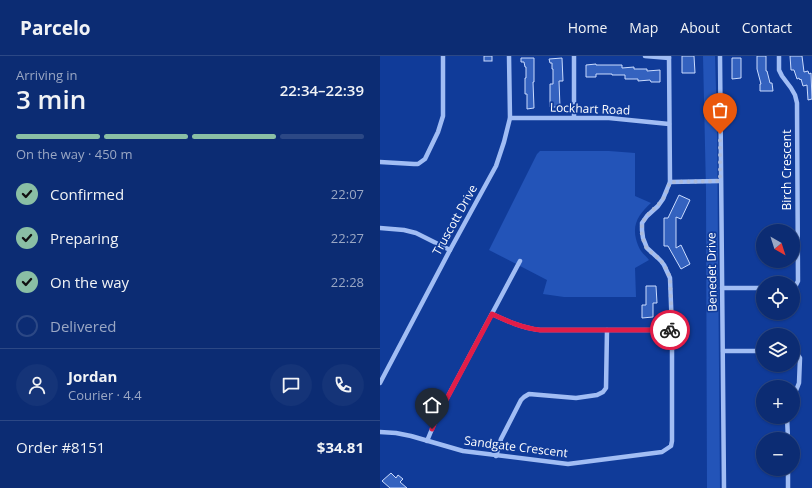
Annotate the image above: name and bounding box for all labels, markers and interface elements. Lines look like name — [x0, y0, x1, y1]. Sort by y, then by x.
text: Parcelo — [20, 15, 91, 41]
text: Home — [568, 18, 607, 37]
text: Map — [629, 18, 658, 37]
text: About — [680, 18, 720, 37]
text: Contact — [742, 18, 792, 37]
text: Arriving in — [16, 66, 78, 84]
text: 22:34–22:39 — [280, 80, 364, 100]
text: 3 min — [16, 81, 86, 117]
pin — [703, 93, 737, 134]
street label: Lockhart Road — [549, 99, 631, 118]
icon: bag — [709, 99, 731, 121]
street label: Birch Crescent — [778, 130, 795, 210]
text: On the way · 450 m — [16, 145, 132, 163]
street label: Truscott Drive — [428, 181, 481, 258]
icon: check — [16, 183, 38, 205]
text: Confirmed — [50, 184, 124, 204]
text: 22:07 — [331, 185, 364, 203]
north arrow — [756, 224, 800, 268]
map controls — [756, 224, 800, 476]
icon: check — [16, 227, 38, 249]
text: Preparing — [50, 228, 118, 248]
text: 22:27 — [331, 229, 364, 247]
street label: Benedet Drive — [702, 232, 721, 312]
icon: check — [16, 271, 38, 293]
text: On the way — [50, 272, 129, 292]
text: 22:28 — [331, 273, 364, 291]
button: locate — [756, 276, 800, 320]
courier — [650, 310, 690, 350]
text: Delivered — [50, 316, 117, 336]
icon: bike — [659, 319, 681, 341]
button: layers — [756, 328, 800, 372]
button: person — [16, 364, 58, 406]
button: chat — [270, 364, 312, 406]
button: phone — [322, 364, 364, 406]
text: Jordan — [68, 366, 117, 386]
button: + — [756, 380, 800, 424]
text: Courier · 4.4 — [68, 386, 142, 404]
pin — [415, 388, 449, 429]
icon: home — [421, 394, 443, 416]
street label: Sandgate Crescent — [463, 432, 569, 461]
button: − — [756, 432, 800, 476]
text: Order #8151 — [16, 437, 105, 457]
text: $34.81 — [317, 437, 364, 457]

